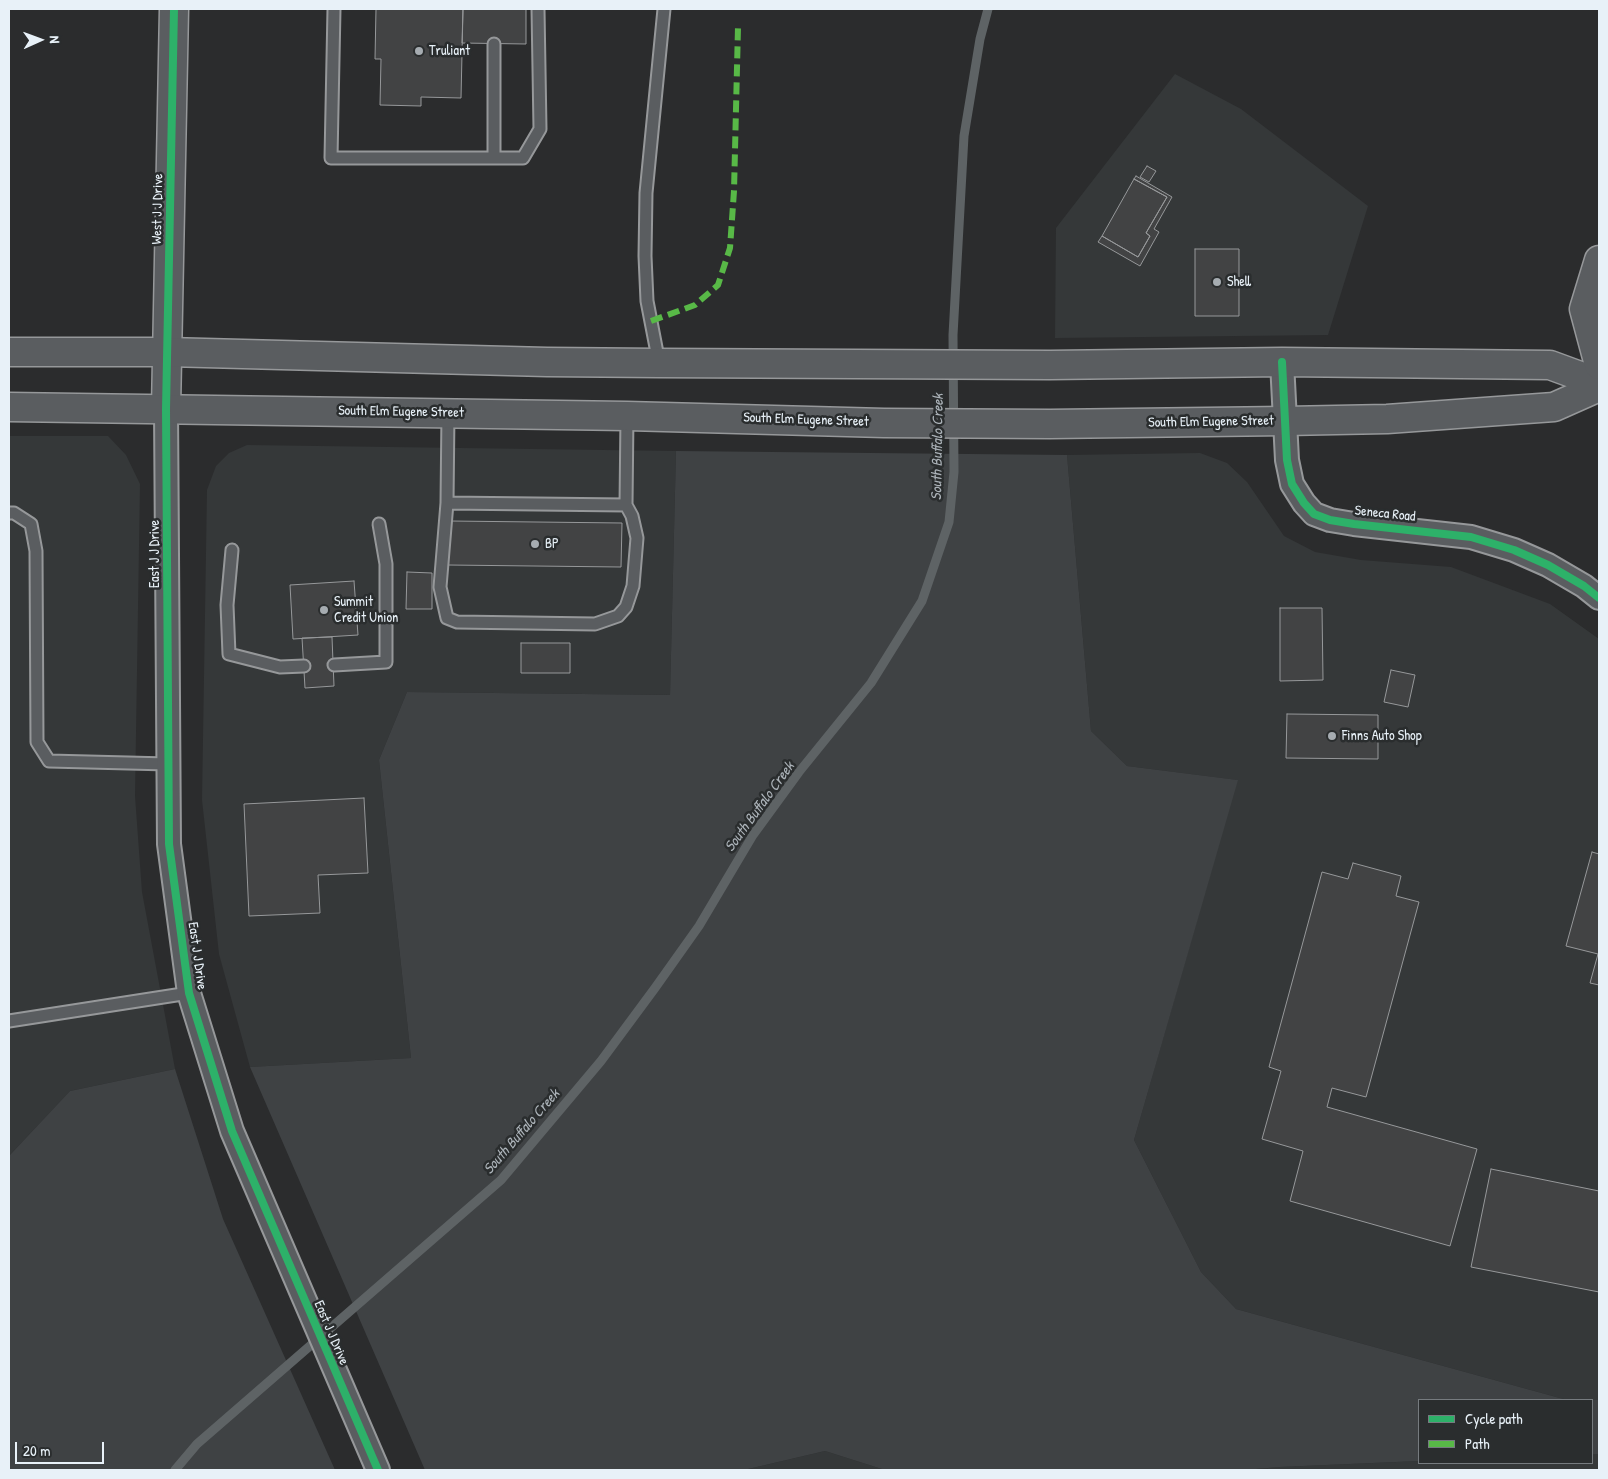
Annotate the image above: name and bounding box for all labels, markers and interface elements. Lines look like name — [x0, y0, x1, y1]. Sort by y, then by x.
north arrow — [15, 15, 65, 65]
text: N — [46, 35, 65, 44]
place label: Truliant — [429, 43, 470, 59]
marker: Truliant — [413, 45, 425, 57]
street label: West J J Drive — [149, 173, 167, 245]
place label: Shell — [1227, 274, 1251, 290]
marker: Shell — [1211, 276, 1223, 288]
water label: South Buffalo Creek — [928, 393, 948, 501]
street label: South Elm Eugene Street — [338, 403, 464, 421]
street label: South Elm Eugene Street — [743, 409, 869, 431]
street label: South Elm Eugene Street — [1148, 413, 1274, 431]
street label: Seneca Road — [1354, 502, 1416, 526]
street label: East J J Drive — [147, 520, 163, 588]
place label: BP — [545, 536, 559, 552]
marker: BP — [529, 538, 541, 550]
place label: Summit Credit Union — [334, 594, 398, 626]
marker: Summit Credit Union — [318, 604, 330, 616]
place label: Finns Auto Shop — [1342, 728, 1422, 744]
marker: Finns Auto Shop — [1326, 730, 1338, 742]
water label: South Buffalo Creek — [721, 758, 799, 856]
street label: East J J Drive — [184, 921, 210, 991]
water label: South Buffalo Creek — [480, 1086, 564, 1178]
street label: East J J Drive — [310, 1298, 352, 1368]
legend — [1418, 1399, 1593, 1464]
text: Cycle path — [1465, 1408, 1523, 1429]
scale bar — [18, 1432, 106, 1464]
text: Path — [1465, 1433, 1490, 1454]
text: 20 m — [23, 1440, 50, 1461]

